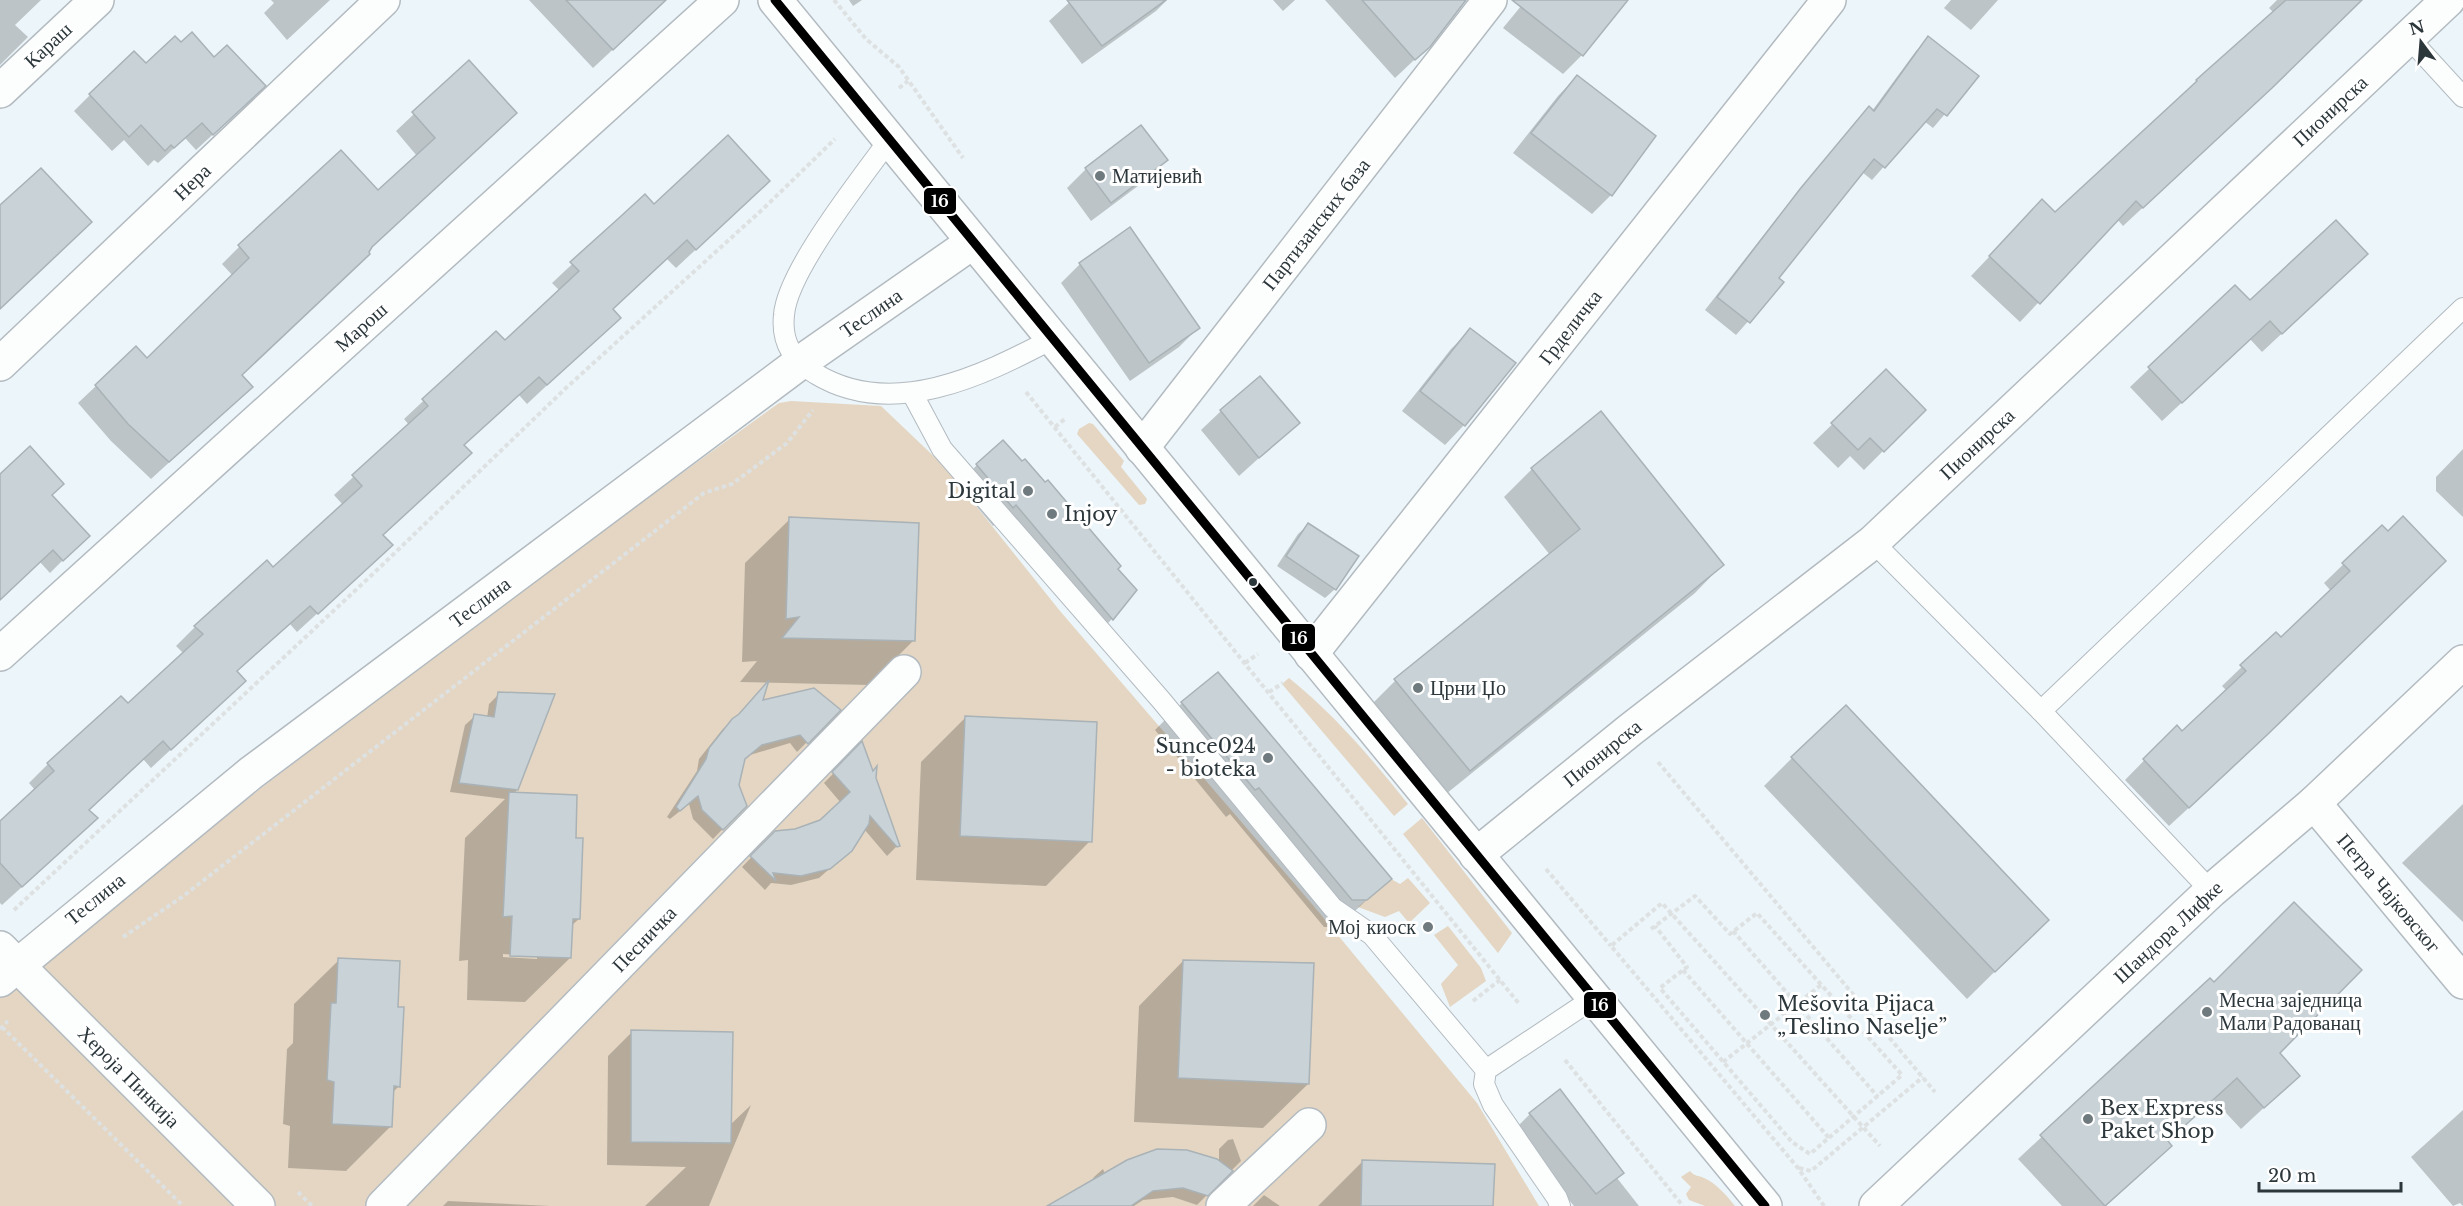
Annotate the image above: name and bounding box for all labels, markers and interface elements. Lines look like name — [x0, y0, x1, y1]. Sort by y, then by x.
north arrow — [2391, 12, 2451, 72]
text: N — [2407, 16, 2427, 39]
street label: Караш — [19, 17, 77, 73]
street label: Пионирска — [2288, 70, 2373, 152]
street label: Партизанских база — [1257, 153, 1375, 295]
street label: Нера — [168, 159, 216, 205]
place label: Матијевић — [1112, 164, 1202, 188]
marker: Матијевић — [1093, 169, 1107, 183]
line badge: 16 — [923, 187, 957, 215]
text: 16 — [931, 191, 949, 211]
street label: Теслина — [835, 283, 907, 343]
street label: Грделичка — [1533, 285, 1607, 369]
street label: Марош — [330, 297, 393, 357]
street label: Пионирска — [1935, 403, 2020, 485]
place label: Digital — [948, 479, 1016, 503]
marker: Digital — [1021, 484, 1035, 498]
place label: Injoy — [1064, 502, 1118, 526]
marker: Injoy — [1045, 507, 1059, 521]
street label: Теслина — [445, 571, 515, 633]
unlabelled marker — [1247, 576, 1259, 588]
line badge: 16 — [1281, 623, 1316, 652]
text: 16 — [1290, 628, 1308, 648]
place label: Црни Џо — [1430, 676, 1506, 700]
marker: Црни Џо — [1411, 681, 1425, 695]
street label: Пионирска — [1558, 714, 1646, 792]
place label: Sunce024 - bioteka — [1155, 734, 1257, 781]
marker: Sunce024 - bioteka — [1261, 751, 1275, 765]
street label: Петра Чајковског — [2332, 829, 2446, 957]
street label: Теслина — [60, 868, 130, 930]
street label: Шандора Лифке — [2109, 875, 2227, 988]
street label: Песничка — [607, 901, 681, 977]
place label: Мој киоск — [1328, 915, 1416, 939]
marker: Мој киоск — [1421, 920, 1435, 934]
place label: Месна заједница Мали Радованац — [2219, 988, 2362, 1035]
line badge: 16 — [1583, 991, 1617, 1019]
place label: Mešovita Pijaca „Teslino Naselje” — [1777, 992, 1947, 1039]
text: 16 — [1591, 995, 1609, 1015]
marker: Месна заједница Мали Радованац — [2200, 1005, 2214, 1019]
marker: Mešovita Pijaca „Teslino Naselje” — [1758, 1008, 1772, 1022]
street label: Хероја Пинкија — [73, 1021, 185, 1133]
place label: Bex Express Paket Shop — [2100, 1096, 2224, 1143]
marker: Bex Express Paket Shop — [2081, 1112, 2095, 1126]
scale bar — [2259, 1155, 2402, 1193]
text: 20 m — [2268, 1165, 2316, 1187]

